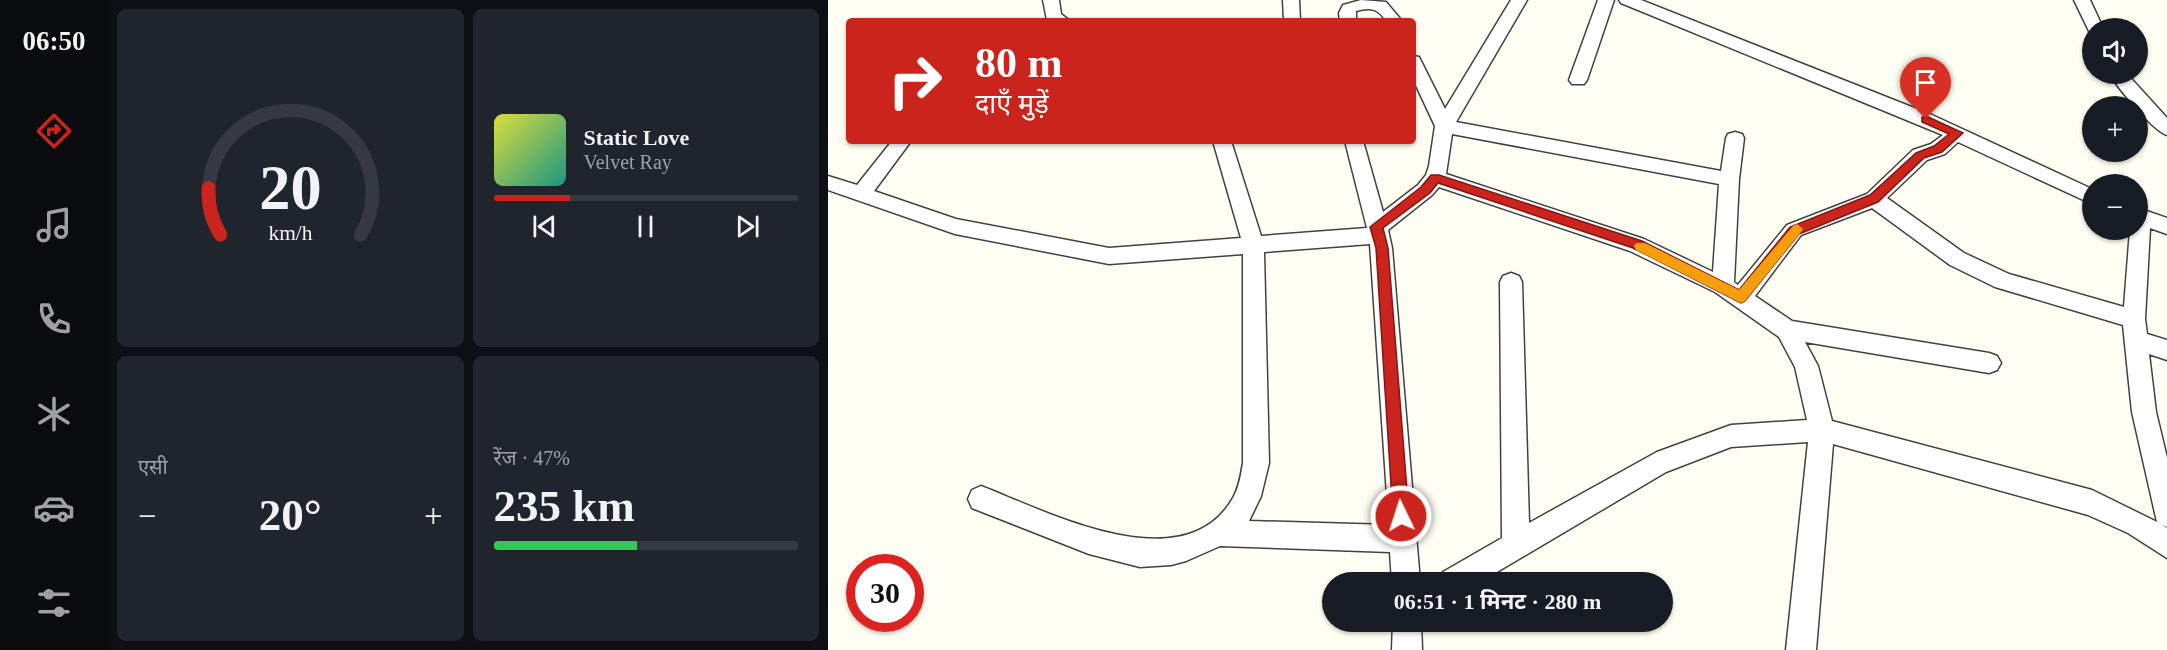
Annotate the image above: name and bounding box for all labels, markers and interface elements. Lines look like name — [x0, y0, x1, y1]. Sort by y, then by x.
map controls — [2082, 18, 2148, 240]
button: sound — [2082, 18, 2148, 84]
text: 06:50 — [23, 26, 86, 56]
text: 80 m — [975, 40, 1063, 86]
icon: right — [876, 42, 954, 120]
pin — [1900, 57, 1951, 119]
icon: arrive — [1909, 66, 1942, 99]
text: दाएँ मुड़ें — [975, 89, 1049, 119]
button: + — [2082, 96, 2148, 162]
icon: directions — [33, 110, 75, 152]
text: Static Love — [584, 125, 689, 150]
text: Velvet Ray — [584, 151, 672, 173]
text: 20 — [259, 153, 321, 222]
button: − — [2082, 174, 2148, 240]
icon: music — [33, 204, 75, 246]
icon: previous — [528, 210, 561, 243]
icon: pause — [629, 210, 662, 243]
icon: next — [731, 210, 764, 243]
text: km/h — [268, 222, 313, 246]
icon: phone — [33, 298, 75, 340]
icon: climate — [33, 393, 75, 435]
text: रेंज · 47% — [494, 447, 570, 469]
text: एसी — [138, 456, 168, 478]
text: 235 km — [494, 481, 635, 531]
position arrow — [1369, 484, 1433, 548]
icon: car — [33, 487, 75, 529]
text: 20° — [259, 490, 322, 540]
text: − — [138, 498, 157, 534]
text: + — [424, 498, 443, 534]
speed limit sign: 30 — [846, 554, 924, 632]
icon: filters — [33, 582, 75, 624]
text: 06:51 · 1 मिनट · 280 m — [1394, 589, 1601, 614]

